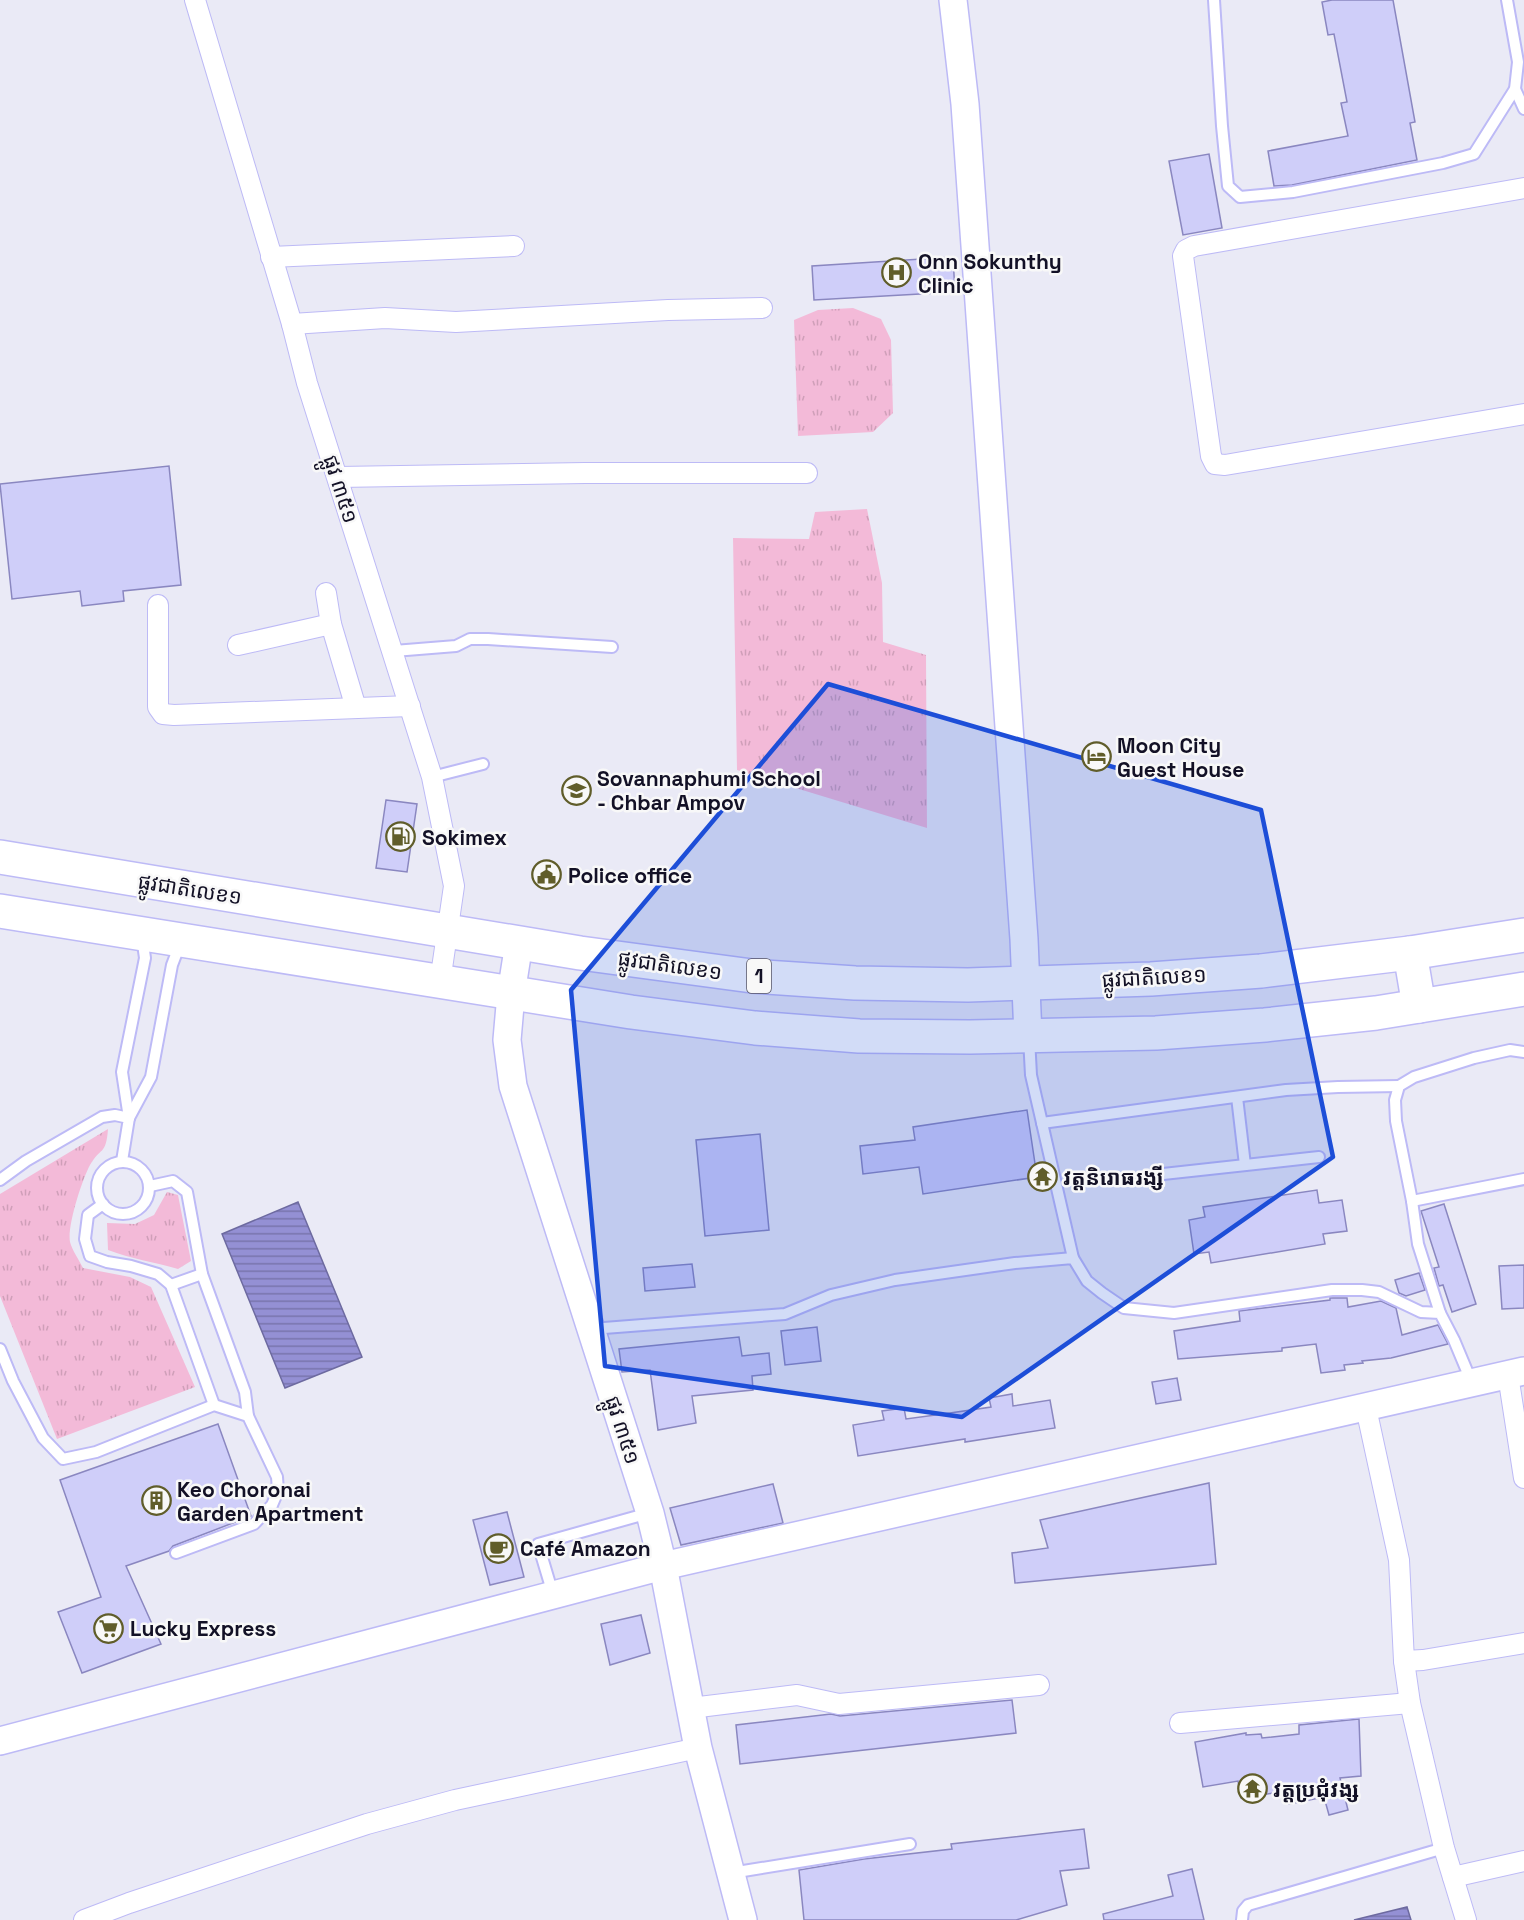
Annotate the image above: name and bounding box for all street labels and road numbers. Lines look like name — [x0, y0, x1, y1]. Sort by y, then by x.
street label: ផ្លូវ ៣៥១ — [311, 451, 365, 529]
street label: ផ្លូវជាតិលេខ១ — [135, 867, 244, 917]
street label: ផ្លូវជាតិលេខ១ — [615, 944, 724, 992]
road number: 1 — [747, 959, 771, 993]
street label: ផ្លូវជាតិលេខ១ — [1101, 961, 1208, 999]
street label: ផ្លូវ ៣៥១ — [593, 1392, 647, 1470]

